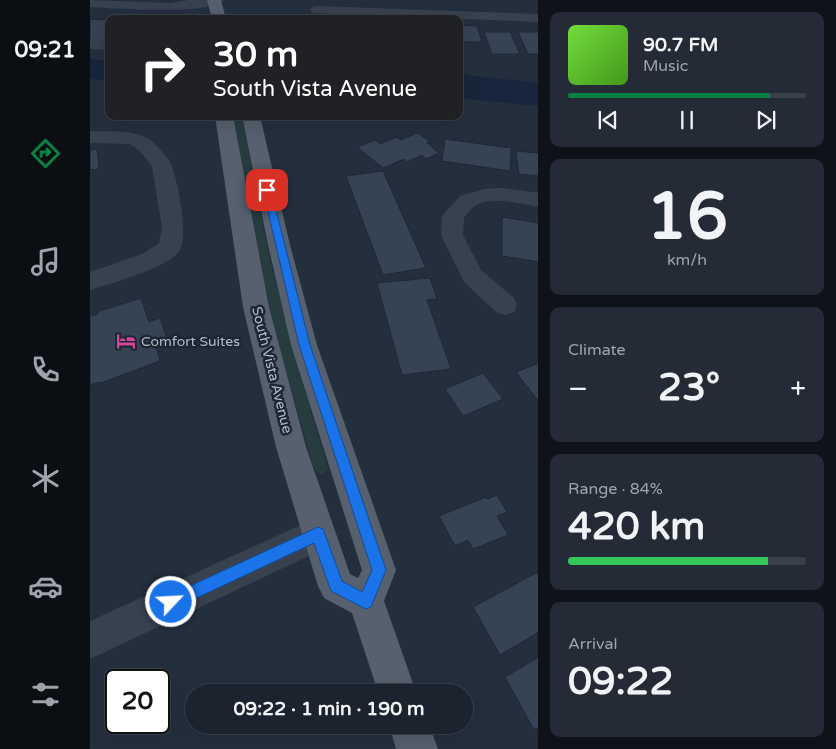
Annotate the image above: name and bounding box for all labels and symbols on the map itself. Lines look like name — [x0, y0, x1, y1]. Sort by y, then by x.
pin — [246, 169, 288, 211]
street label: South Vista Avenue — [248, 305, 296, 435]
hotel icon: Comfort Suites — [115, 330, 137, 352]
place label: Comfort Suites — [141, 333, 240, 350]
position arrow — [144, 575, 196, 627]
speed limit sign: 20 — [105, 669, 170, 734]

